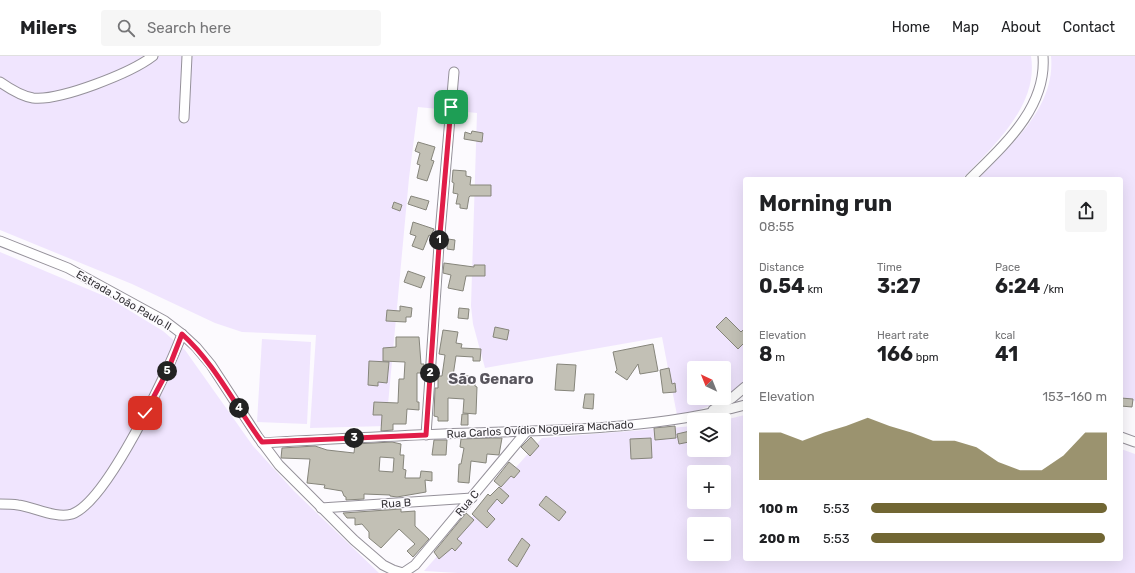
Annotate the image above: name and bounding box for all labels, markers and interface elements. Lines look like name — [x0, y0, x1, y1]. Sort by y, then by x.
search box — [101, 10, 381, 46]
text: Milers — [20, 16, 77, 39]
icon: search — [115, 17, 137, 39]
text: Search here — [147, 19, 231, 37]
text: Home — [892, 19, 930, 36]
text: Map — [952, 19, 979, 36]
text: About — [1001, 19, 1041, 36]
text: Contact — [1063, 19, 1115, 36]
pin — [434, 90, 468, 124]
icon: arrive — [440, 96, 462, 118]
text: Morning run — [759, 190, 892, 217]
button: share — [1065, 190, 1107, 232]
text: 08:55 — [759, 219, 794, 234]
pin: 1 — [429, 230, 449, 250]
text: 1 — [436, 233, 442, 246]
text: Distance — [759, 261, 804, 274]
text: Time — [877, 261, 902, 274]
text: Pace — [995, 261, 1020, 274]
street label: Estrada João Paulo II — [74, 268, 174, 333]
text: 0.54 — [759, 274, 805, 298]
text: 3:27 — [877, 274, 920, 298]
text: 6:24 — [995, 274, 1040, 298]
text: km — [805, 283, 823, 296]
text: /km — [1040, 283, 1064, 296]
text: Elevation — [759, 329, 806, 342]
text: Heart rate — [877, 329, 929, 342]
text: kcal — [995, 329, 1015, 342]
text: 8 — [759, 342, 773, 366]
text: 166 — [877, 342, 913, 366]
text: 41 — [995, 342, 1018, 366]
text: m — [773, 351, 785, 364]
text: bpm — [913, 351, 939, 364]
pin: 5 — [157, 361, 177, 381]
north arrow — [687, 361, 731, 405]
map controls — [687, 361, 731, 561]
pin: 2 — [420, 363, 440, 383]
text: 5 — [163, 364, 171, 377]
text: 2 — [426, 366, 434, 379]
district label: São Genaro — [448, 370, 534, 388]
text: Elevation — [759, 389, 815, 404]
text: 153–160 m — [1043, 389, 1107, 404]
pin — [128, 396, 162, 430]
pin: 4 — [229, 398, 249, 418]
text: 4 — [235, 401, 243, 414]
icon: check — [134, 402, 156, 424]
button: layers — [687, 413, 731, 457]
street label: Rua Carlos Ovídio Nogueira Machado — [446, 418, 634, 441]
pin: 3 — [344, 428, 364, 448]
text: 3 — [350, 431, 358, 444]
button: + — [687, 465, 731, 509]
street label: Rua C — [453, 488, 482, 519]
street label: Rua B — [381, 496, 411, 511]
text: 100 m — [759, 501, 798, 516]
text: 5:53 — [823, 501, 850, 516]
button: − — [687, 517, 731, 561]
text: 200 m — [759, 531, 800, 546]
text: 5:53 — [823, 531, 850, 546]

